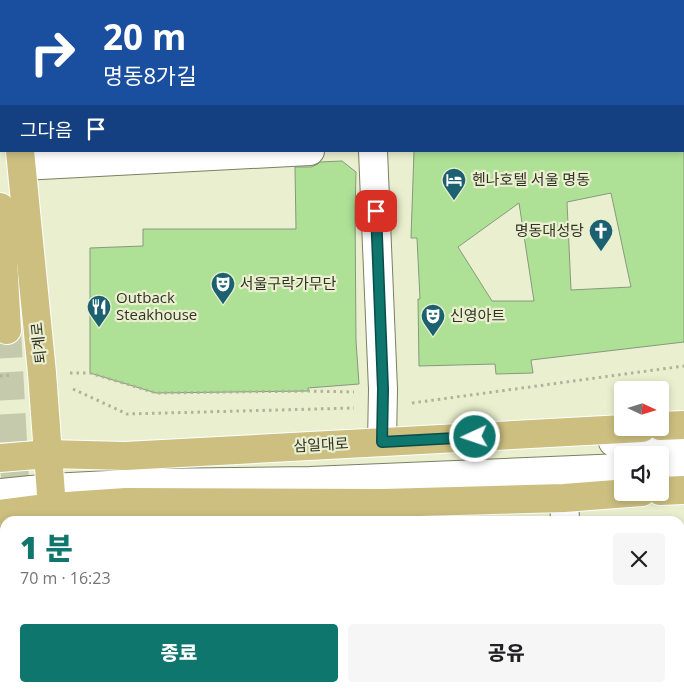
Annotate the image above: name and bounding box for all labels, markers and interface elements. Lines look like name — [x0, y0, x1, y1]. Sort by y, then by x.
text: 20 m — [103, 13, 186, 60]
icon: right — [20, 20, 85, 85]
text: 명동8가길 — [103, 60, 197, 90]
icon: arrive — [82, 115, 110, 143]
text: 그다음 — [20, 117, 72, 143]
hotel icon: 헨나호텔 서울 명동 — [441, 167, 467, 201]
place label: 헨나호텔 서울 명동 — [472, 169, 590, 189]
pin — [355, 190, 397, 232]
icon: arrive — [362, 197, 390, 225]
church icon: 명동대성당 — [588, 218, 614, 252]
place label: 명동대성당 — [515, 220, 584, 240]
theatre icon: 서울구락가무단 — [210, 271, 236, 305]
place label: 서울구락가무단 — [240, 273, 337, 293]
place label: Outback Steakhouse — [116, 287, 197, 324]
restaurant icon: Outback Steakhouse — [86, 294, 112, 328]
theatre icon: 신영아트 — [420, 303, 446, 337]
place label: 신영아트 — [450, 305, 505, 325]
street label: 퇴계로 — [26, 321, 50, 365]
north arrow — [614, 381, 669, 436]
map controls — [614, 381, 669, 501]
position arrow — [448, 410, 500, 462]
street label: 삼일대로 — [293, 433, 349, 455]
button: sound — [614, 446, 669, 501]
text: 1 분 — [20, 527, 73, 568]
button: close — [613, 533, 665, 585]
text: 70 m · 16:23 — [20, 567, 111, 589]
button: 종료 — [20, 624, 338, 682]
button: 공유 — [348, 624, 665, 682]

